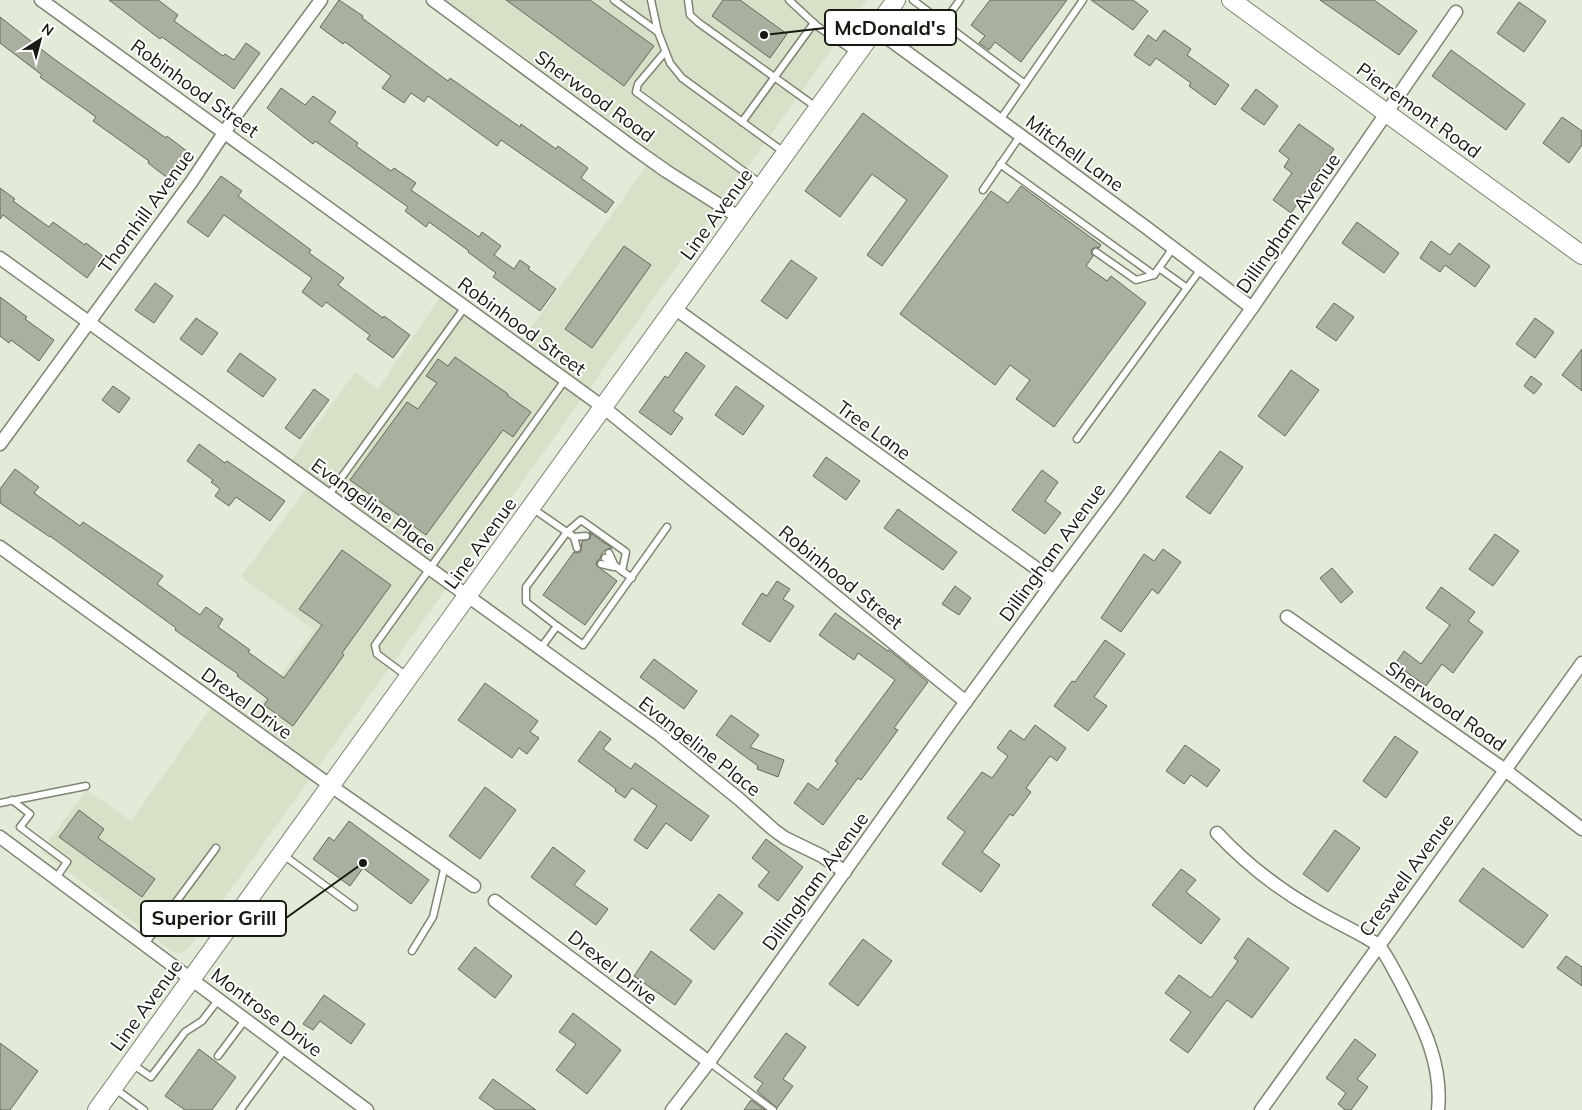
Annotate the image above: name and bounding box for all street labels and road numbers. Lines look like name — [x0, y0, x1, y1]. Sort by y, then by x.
street label: Robinhood Street — [126, 33, 264, 143]
street label: Sherwood Road — [531, 45, 659, 147]
street label: Pierremont Road — [1352, 57, 1486, 163]
street label: Mitchell Lane — [1021, 109, 1129, 197]
street label: Thornhill Avenue — [93, 144, 199, 278]
street label: Dillingham Avenue — [1231, 148, 1345, 298]
street label: Line Avenue — [675, 163, 757, 265]
street label: Robinhood Street — [453, 271, 591, 381]
street label: Tree Lane — [832, 395, 916, 465]
street label: Evangeline Place — [307, 453, 441, 559]
street label: Dillingham Avenue — [994, 478, 1110, 626]
street label: Line Avenue — [439, 492, 521, 594]
street label: Robinhood Street — [774, 520, 908, 635]
street label: Sherwood Road — [1381, 656, 1511, 756]
street label: Drexel Drive — [197, 662, 297, 744]
street label: Evangeline Place — [634, 691, 766, 801]
street label: Dillingham Avenue — [757, 807, 873, 955]
street label: Creswell Avenue — [1353, 809, 1459, 941]
street label: Drexel Drive — [563, 925, 663, 1009]
street label: Line Avenue — [105, 954, 187, 1056]
street label: Montrose Drive — [207, 962, 327, 1062]

